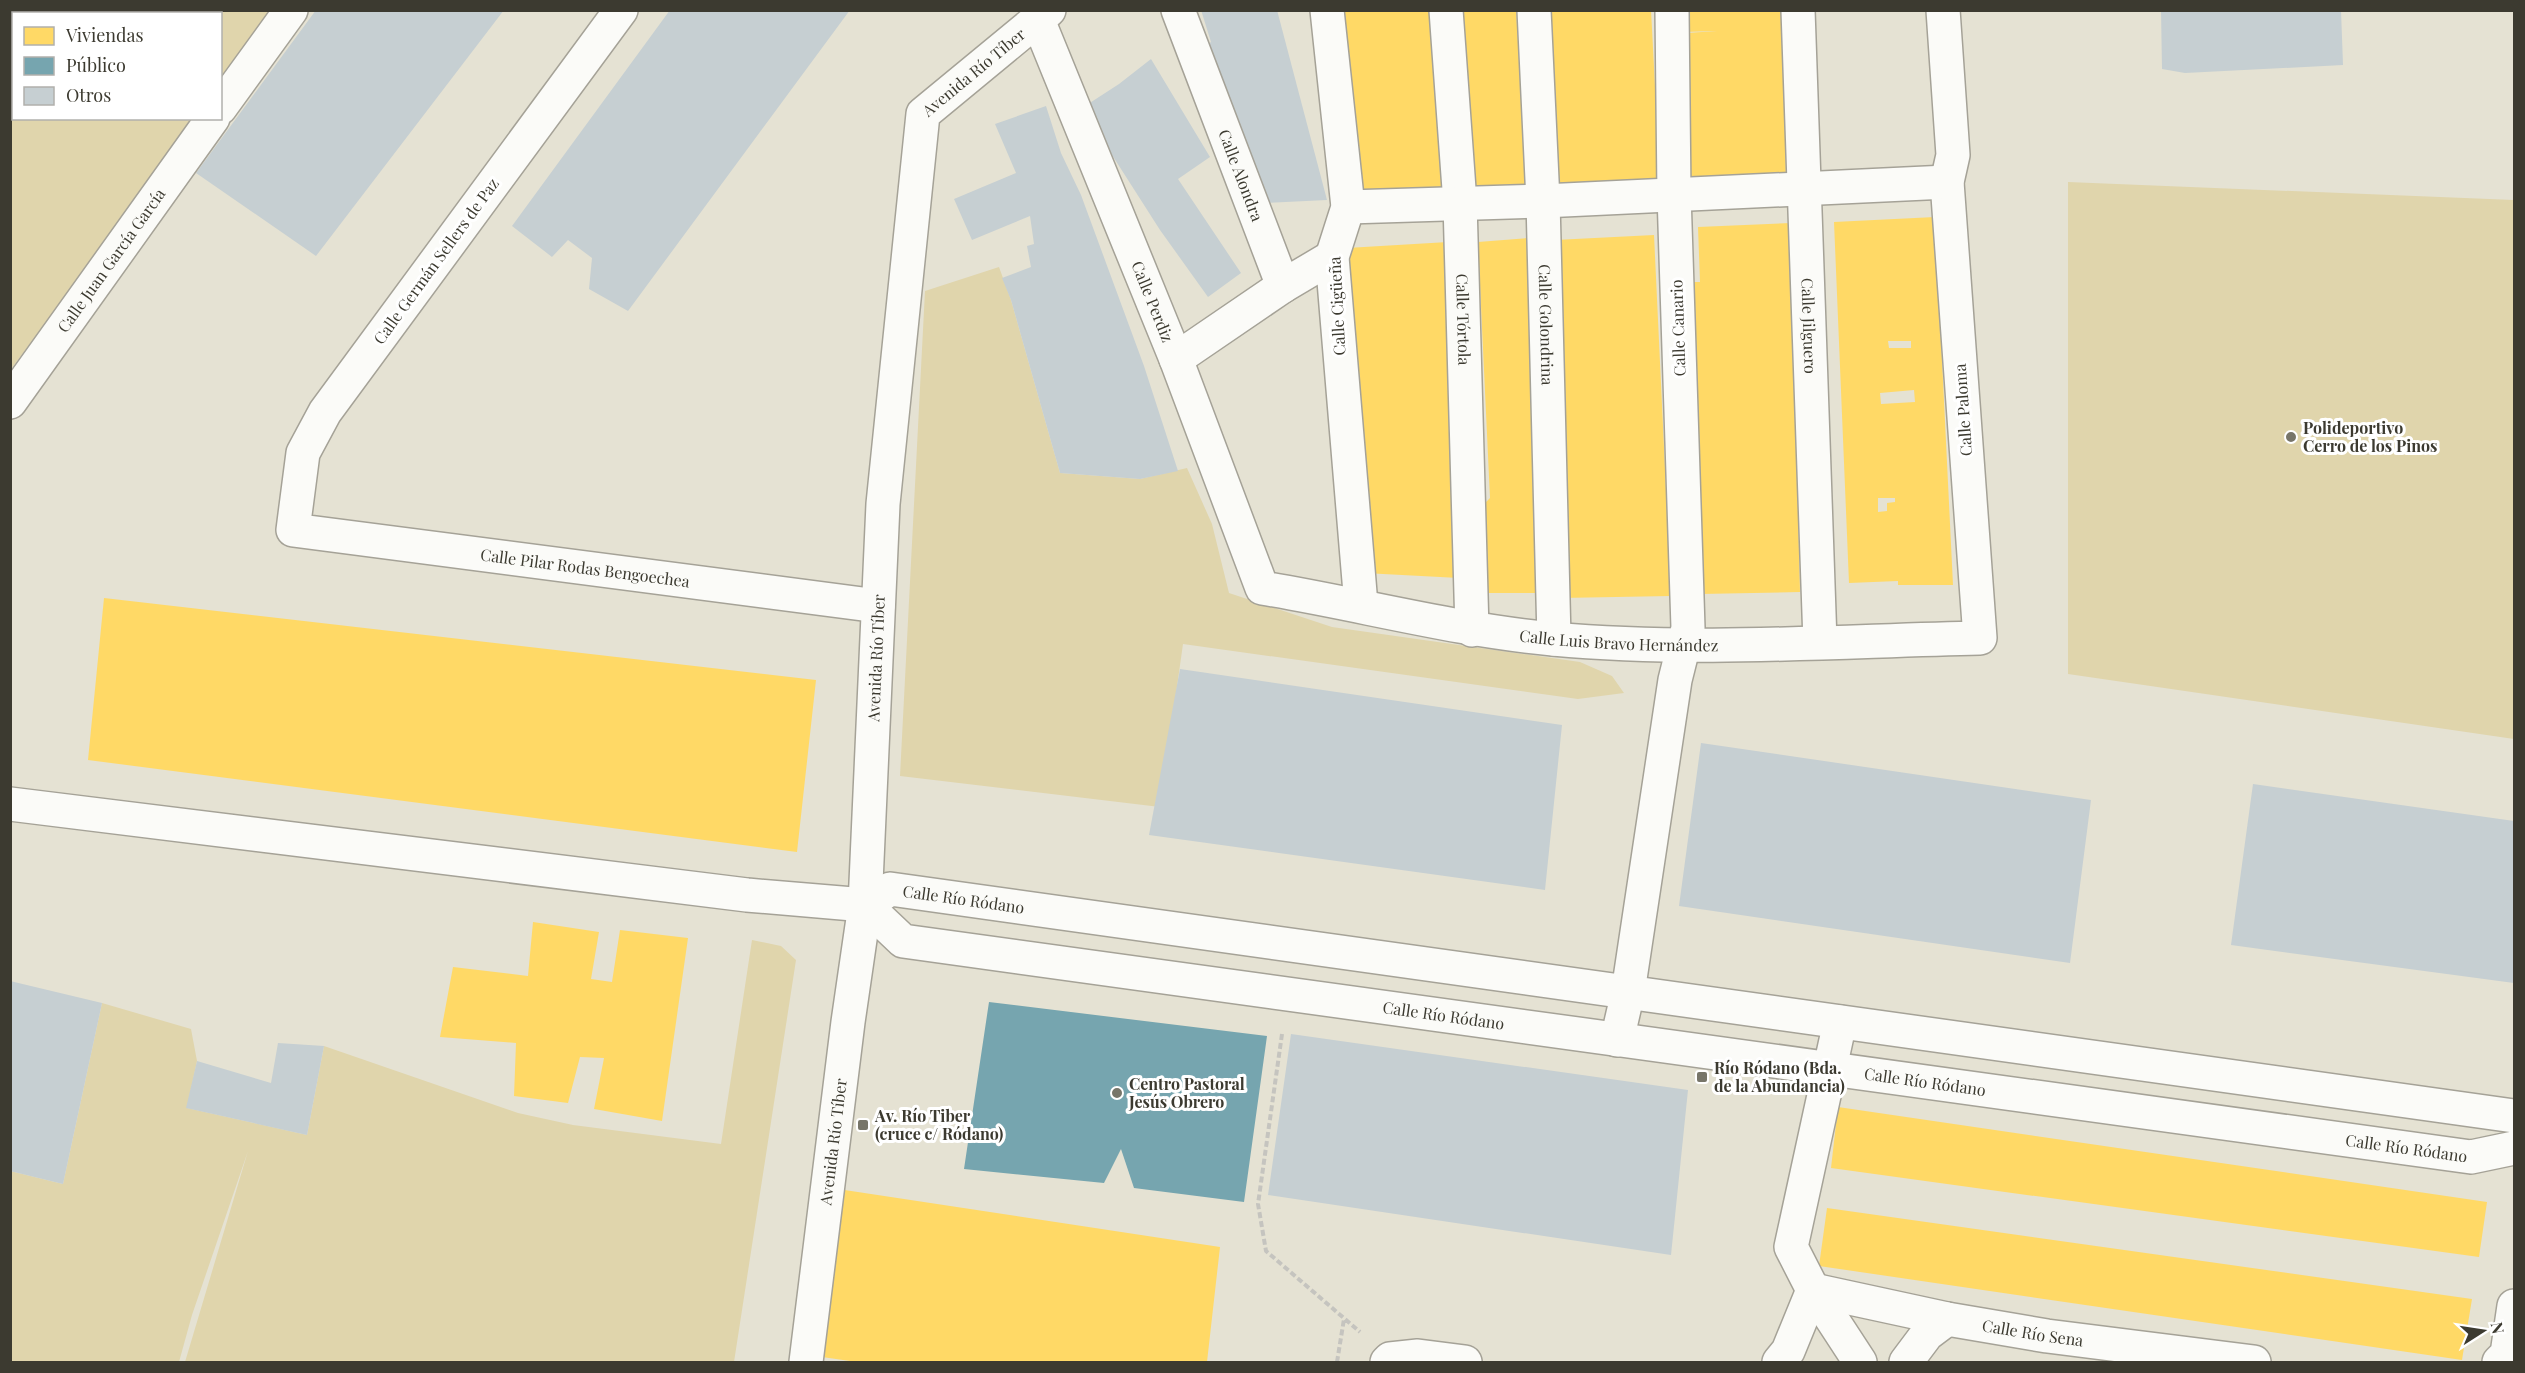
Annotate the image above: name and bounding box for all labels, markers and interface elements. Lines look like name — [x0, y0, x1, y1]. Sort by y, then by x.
legend — [12, 12, 222, 120]
text: Viviendas — [65, 23, 144, 47]
street label: Avenida Río Tíber — [917, 23, 1029, 121]
text: Público — [66, 53, 126, 77]
text: Otros — [66, 83, 111, 107]
street label: Calle Alondra — [1214, 126, 1268, 224]
street label: Calle Germán Sellers de Paz — [368, 173, 503, 348]
street label: Calle Juan García García — [52, 184, 169, 336]
street label: Calle Cigüeña — [1323, 256, 1350, 356]
street label: Calle Perdiz — [1127, 258, 1179, 345]
street label: Calle Golondrina — [1535, 264, 1559, 386]
street label: Calle Tórtola — [1452, 273, 1476, 366]
street label: Calle Jilguero — [1797, 277, 1822, 374]
street label: Calle Canario — [1665, 279, 1690, 377]
street label: Calle Paloma — [1949, 363, 1976, 457]
place label: Polideportivo Cerro de los Pinos — [2303, 417, 2437, 456]
marker: Polideportivo Cerro de los Pinos — [2284, 430, 2298, 444]
street label: Calle Pilar Rodas Bengoechea — [479, 543, 691, 591]
street label: Avenida Río Tíber — [862, 594, 889, 723]
street label: Calle Luis Bravo Hernández — [1518, 624, 1719, 655]
street label: Calle Río Ródano — [901, 880, 1026, 918]
street label: Calle Río Ródano — [1381, 996, 1506, 1034]
place label: Río Ródano (Bda. de la Abundancia) — [1714, 1057, 1845, 1096]
street label: Calle Río Ródano — [1863, 1063, 1987, 1100]
marker: Río Ródano (Bda. de la Abundancia) — [1695, 1070, 1709, 1084]
place label: Centro Pastoral Jesús Obrero — [1128, 1073, 1245, 1112]
street label: Avenida Río Tíber — [814, 1077, 851, 1207]
marker: Centro Pastoral Jesús Obrero — [1110, 1086, 1124, 1100]
place label: Av. Río Tiber (cruce c/ Ródano) — [874, 1105, 1003, 1144]
marker: Av. Río Tiber (cruce c/ Ródano) — [856, 1118, 870, 1132]
street label: Calle Río Ródano — [2344, 1129, 2469, 1166]
north arrow — [2453, 1301, 2513, 1361]
street label: Calle Río Sena — [1981, 1314, 2085, 1350]
text: N — [2487, 1320, 2510, 1336]

